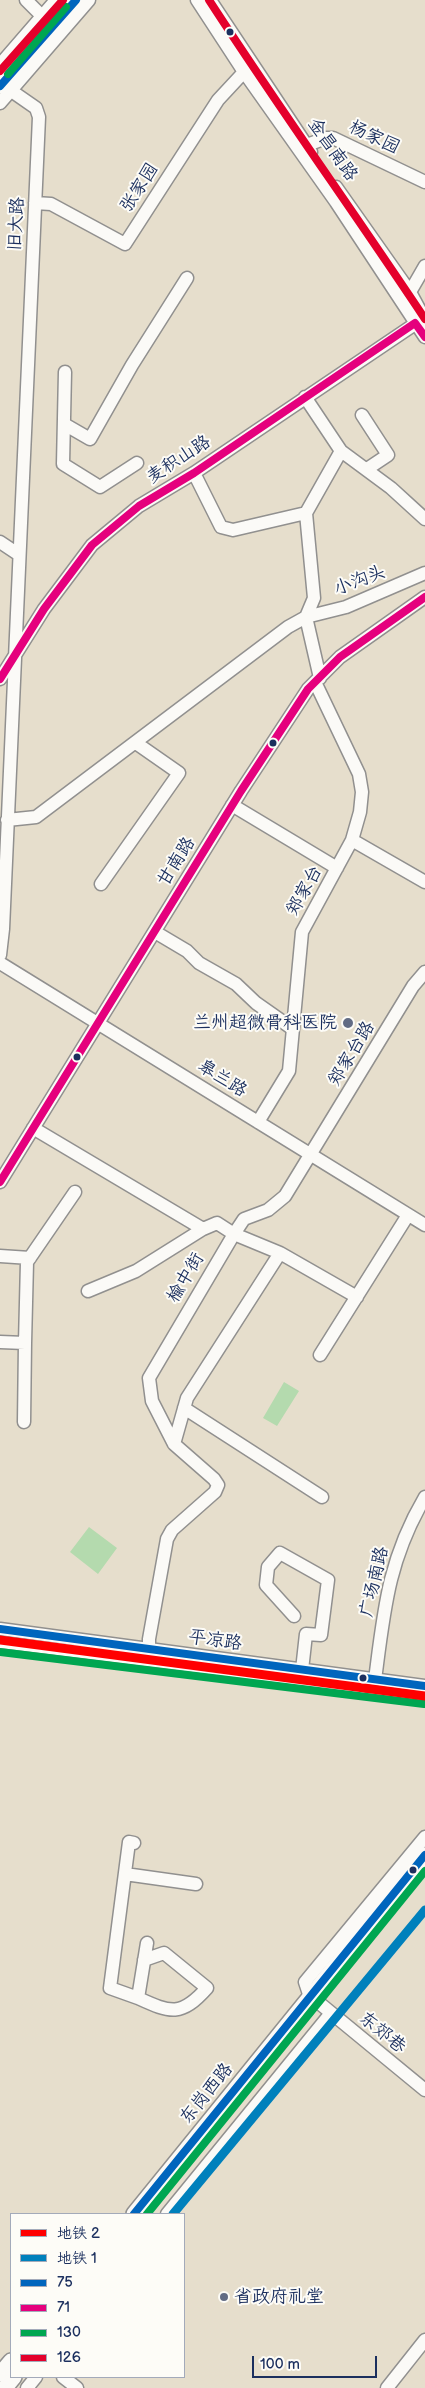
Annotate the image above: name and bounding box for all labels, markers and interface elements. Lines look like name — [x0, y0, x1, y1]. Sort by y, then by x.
unlabelled marker — [225, 27, 235, 37]
street label: 金昌南路 — [303, 114, 361, 186]
street label: 杨家园 — [345, 116, 403, 160]
street label: 张家园 — [116, 159, 164, 217]
street label: 旧大路 — [5, 196, 29, 252]
street label: 麦积山路 — [143, 431, 215, 489]
street label: 小沟头 — [331, 561, 389, 601]
unlabelled marker — [268, 738, 278, 748]
street label: 甘南路 — [154, 833, 200, 891]
street label: 郑家台 — [282, 862, 328, 920]
place label: 兰州超微骨科医院 — [193, 1012, 337, 1034]
marker: 兰州超微骨科医院 — [341, 1016, 355, 1030]
street label: 郑家台路 — [324, 1018, 380, 1090]
unlabelled marker — [72, 1052, 82, 1062]
street label: 皋兰路 — [193, 1056, 251, 1102]
street label: 榆中街 — [163, 1249, 209, 1307]
street label: 广场南路 — [356, 1544, 394, 1620]
street label: 平凉路 — [187, 1627, 243, 1655]
unlabelled marker — [358, 1673, 368, 1683]
unlabelled marker — [408, 1865, 418, 1875]
street label: 东郊巷 — [354, 2008, 410, 2058]
street label: 东岗西路 — [176, 2059, 238, 2129]
legend — [10, 2213, 185, 2378]
text: 地铁 2 — [57, 2224, 100, 2243]
text: 地铁 1 — [57, 2249, 97, 2268]
text: 75 — [57, 2273, 73, 2292]
place label: 省政府礼堂 — [234, 2286, 324, 2308]
marker: 省政府礼堂 — [218, 2291, 230, 2303]
text: 71 — [57, 2298, 70, 2317]
text: 130 — [57, 2323, 81, 2342]
scale bar — [255, 2346, 380, 2378]
text: 126 — [57, 2348, 81, 2367]
text: 100 m — [260, 2355, 300, 2374]

